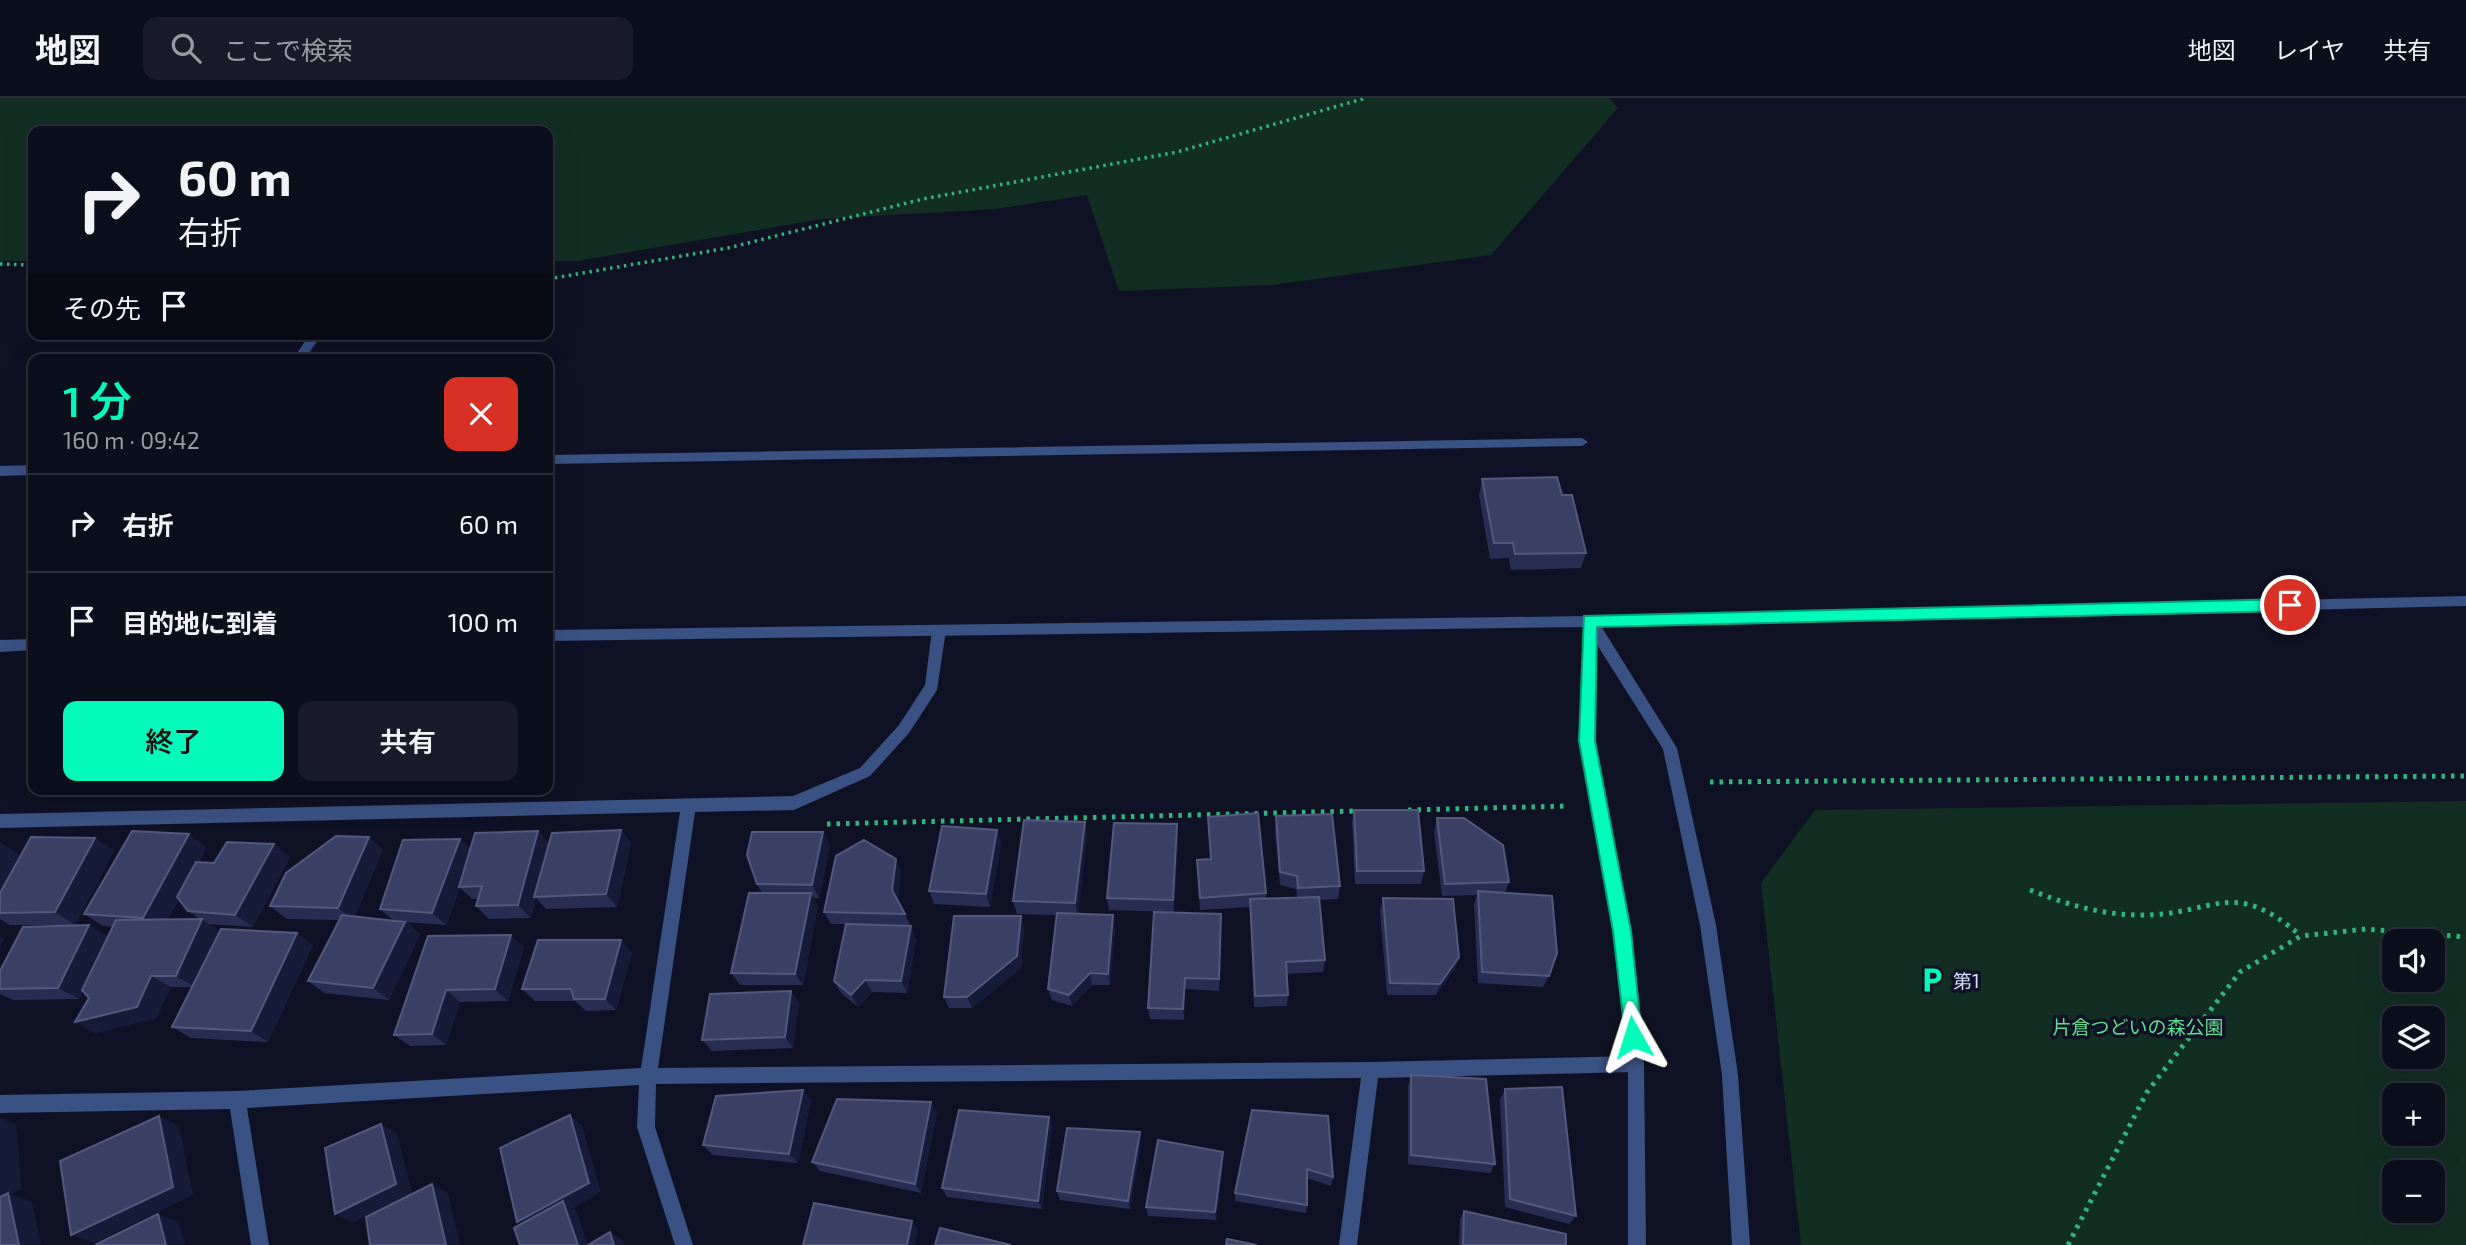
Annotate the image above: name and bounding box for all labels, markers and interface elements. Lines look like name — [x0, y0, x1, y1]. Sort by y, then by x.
search box — [143, 17, 633, 80]
text: 地図 — [35, 29, 101, 69]
icon: search — [167, 29, 205, 67]
text: ここで検索 — [223, 34, 353, 65]
text: 地図 — [2188, 35, 2236, 64]
text: レイヤ — [2274, 35, 2345, 64]
text: 共有 — [2383, 35, 2431, 64]
text: 60 m — [178, 147, 292, 206]
icon: right — [63, 154, 154, 245]
text: 右折 — [178, 212, 242, 250]
icon: arrive — [155, 287, 193, 325]
text: その先 — [63, 292, 141, 323]
text: 1 分 — [63, 375, 132, 425]
button: close — [444, 377, 518, 451]
text: 160 m · 09:42 — [63, 426, 200, 454]
icon: right — [63, 504, 101, 542]
text: 60 m — [459, 508, 518, 539]
text: 右折 — [122, 509, 174, 540]
pin — [2260, 575, 2320, 635]
icon: arrive — [2271, 586, 2309, 624]
icon: arrive — [63, 602, 101, 640]
text: 100 m — [448, 606, 518, 637]
text: 目的地に到着 — [122, 607, 278, 638]
button: 終了 — [63, 701, 284, 781]
button: 共有 — [298, 701, 518, 781]
map controls — [2382, 929, 2445, 1223]
button: sound — [2382, 929, 2445, 992]
parking icon: 第1 — [1917, 965, 1947, 995]
place label: 第1 — [1953, 969, 1980, 992]
position arrow — [1596, 1000, 1670, 1074]
button: layers — [2382, 1006, 2445, 1069]
park label: 片倉つどいの森公園 — [2052, 1015, 2224, 1038]
button: + — [2382, 1083, 2445, 1146]
button: − — [2382, 1160, 2445, 1223]

